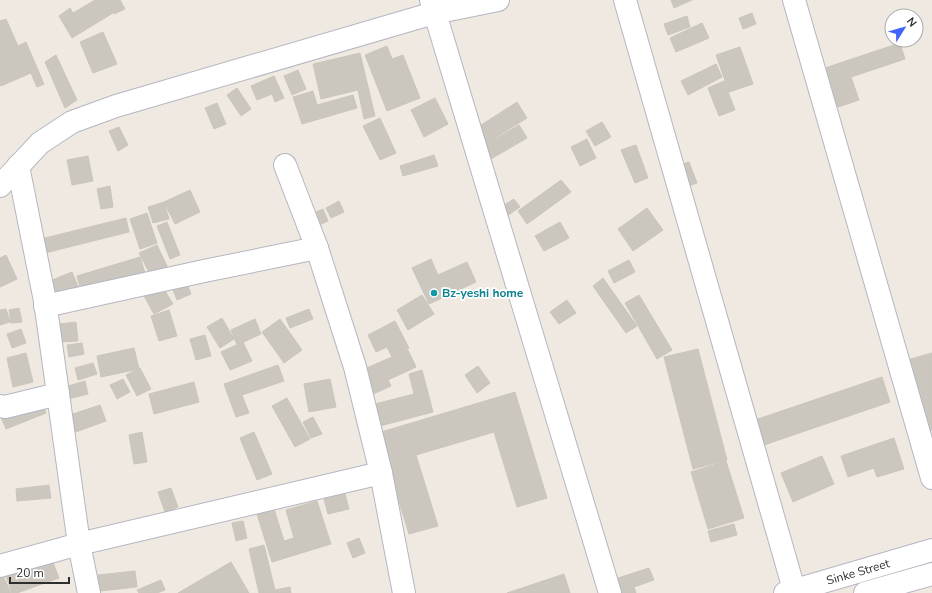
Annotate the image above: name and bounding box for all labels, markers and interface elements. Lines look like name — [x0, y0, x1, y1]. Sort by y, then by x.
north arrow — [884, 8, 924, 48]
text: N — [903, 14, 920, 30]
place label: Bz-yeshi home — [442, 285, 524, 301]
marker: Bz-yeshi home — [429, 288, 439, 298]
street label: Sinke Street — [825, 555, 892, 589]
scale bar — [10, 559, 69, 585]
text: 20 m — [16, 565, 44, 581]

